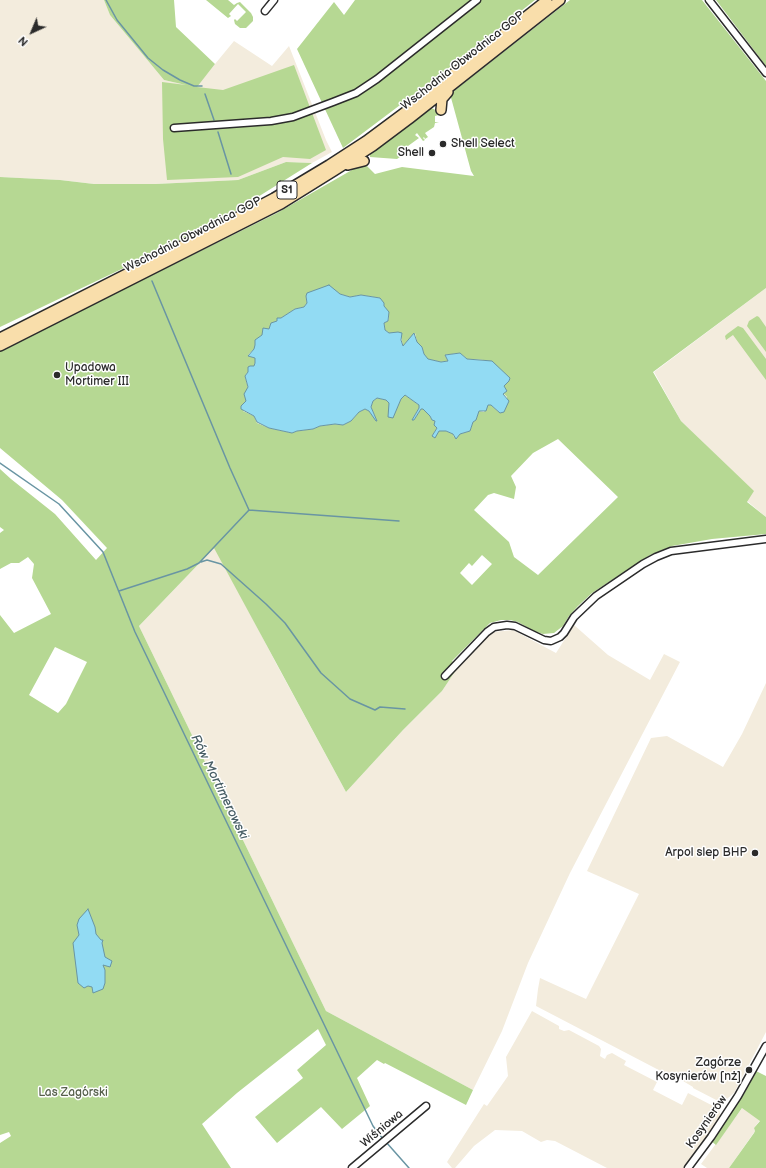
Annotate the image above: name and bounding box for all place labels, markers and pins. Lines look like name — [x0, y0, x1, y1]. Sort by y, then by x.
place label: Shell Select — [451, 137, 515, 151]
marker: Shell Select — [438, 139, 448, 149]
place label: Shell — [398, 146, 424, 160]
marker: Shell — [427, 148, 437, 158]
place label: Upadowa Mortimer III — [65, 361, 129, 389]
marker: Upadowa Mortimer III — [52, 370, 62, 380]
place label: Arpol slep BHP — [665, 846, 747, 860]
marker: Arpol slep BHP — [750, 848, 760, 858]
place label: Zagórze Kosynierów [nż] — [655, 1056, 741, 1084]
marker: Zagórze Kosynierów [nż] — [744, 1065, 754, 1075]

